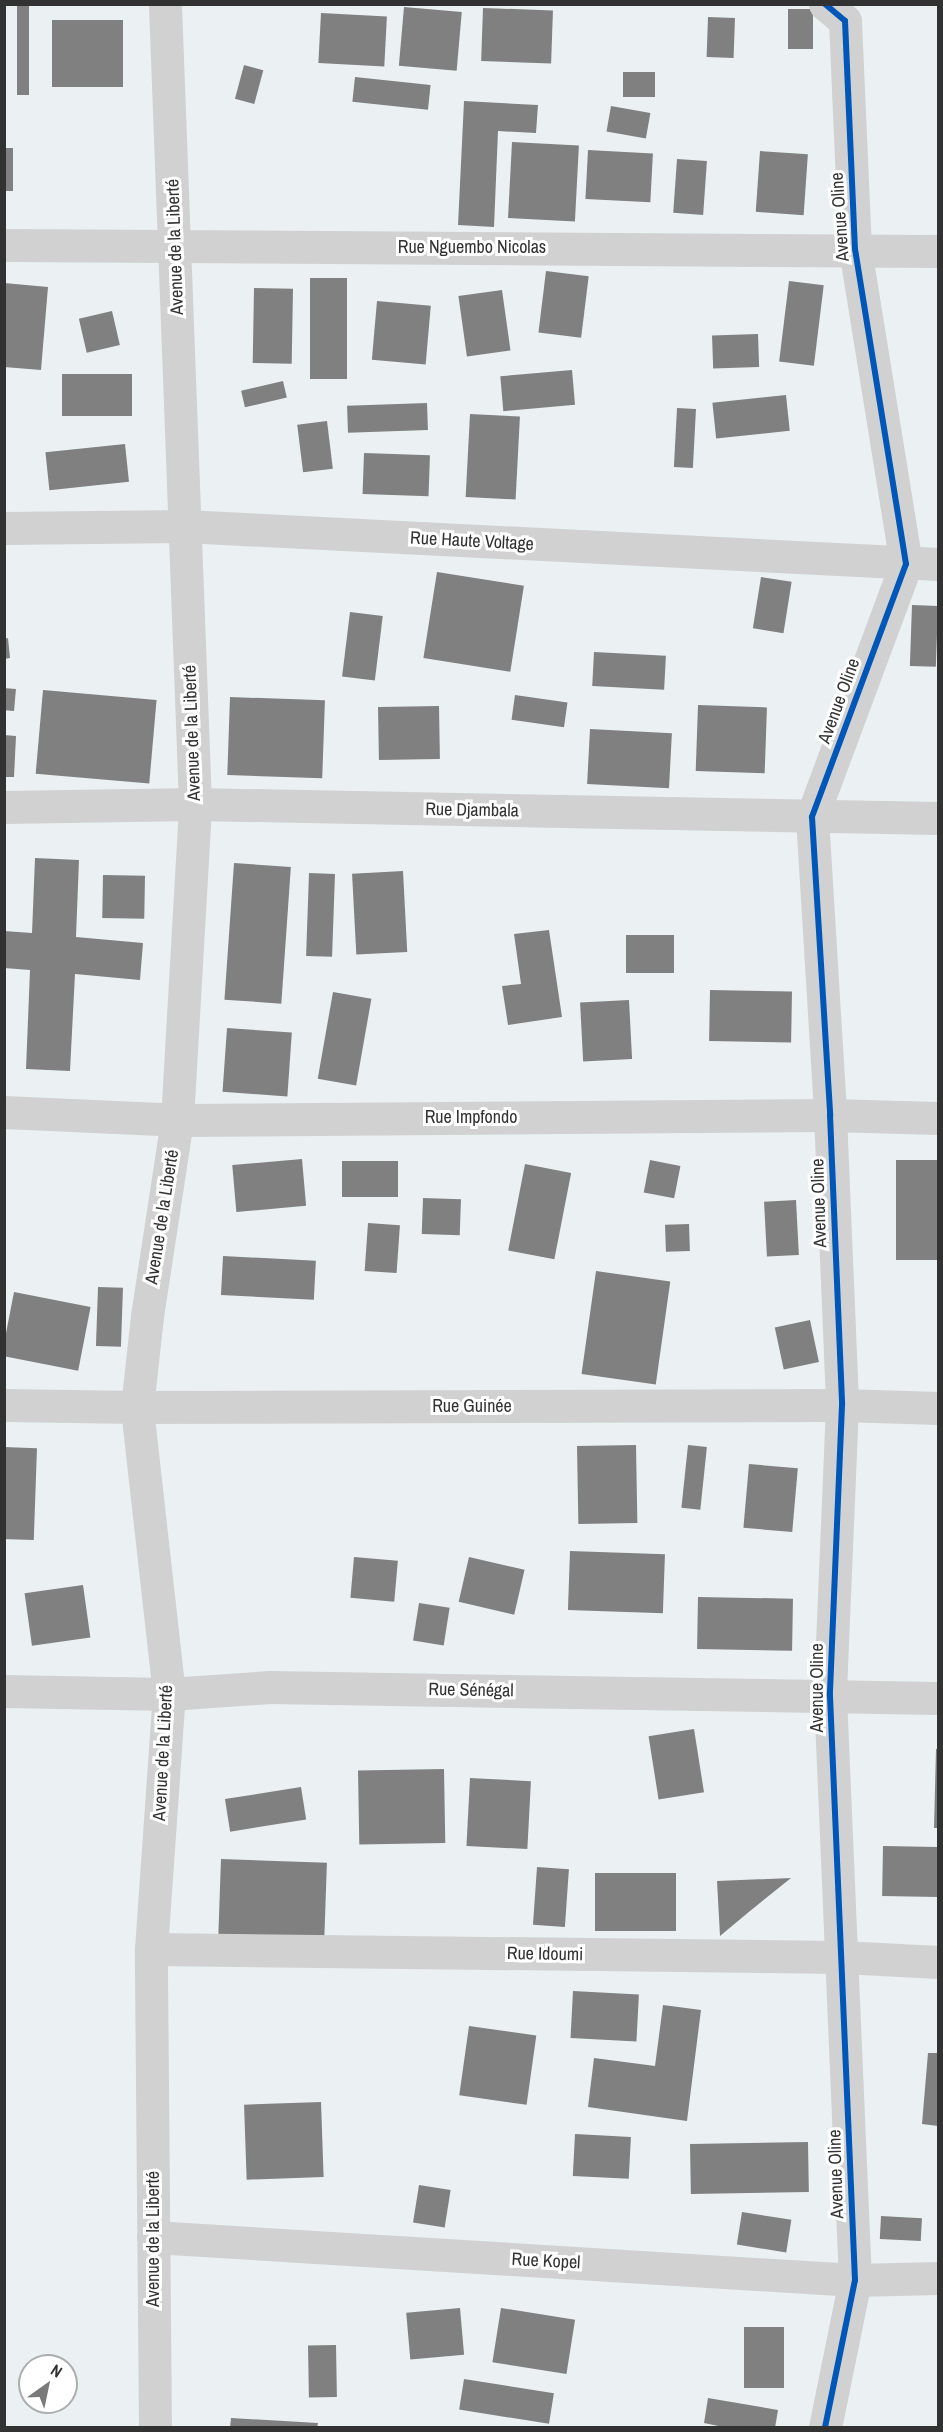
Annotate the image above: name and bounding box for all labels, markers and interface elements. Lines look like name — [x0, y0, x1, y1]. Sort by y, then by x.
street label: Avenue Oline — [826, 172, 854, 262]
street label: Avenue de la Liberté — [162, 179, 188, 315]
street label: Rue Nguembo Nicolas — [398, 236, 546, 258]
street label: Rue Haute Voltage — [410, 527, 534, 555]
street label: Avenue Oline — [814, 655, 864, 747]
street label: Avenue de la Liberté — [179, 665, 205, 801]
street label: Rue Djambala — [425, 798, 519, 822]
street label: Rue Impfondo — [425, 1106, 517, 1128]
street label: Avenue de la Liberté — [141, 1148, 183, 1286]
street label: Avenue Oline — [807, 1158, 831, 1248]
street label: Rue Guinée — [432, 1395, 512, 1417]
street label: Avenue Oline — [806, 1643, 828, 1733]
street label: Rue Sénégal — [428, 1678, 514, 1702]
street label: Avenue de la Liberté — [149, 1685, 177, 1821]
street label: Rue Idoumi — [507, 1943, 583, 1965]
street label: Avenue Oline — [824, 2129, 848, 2219]
street label: Avenue de la Liberté — [142, 2171, 164, 2307]
street label: Rue Kopel — [511, 2248, 581, 2274]
north arrow — [18, 2354, 78, 2414]
text: N — [47, 2359, 67, 2382]

